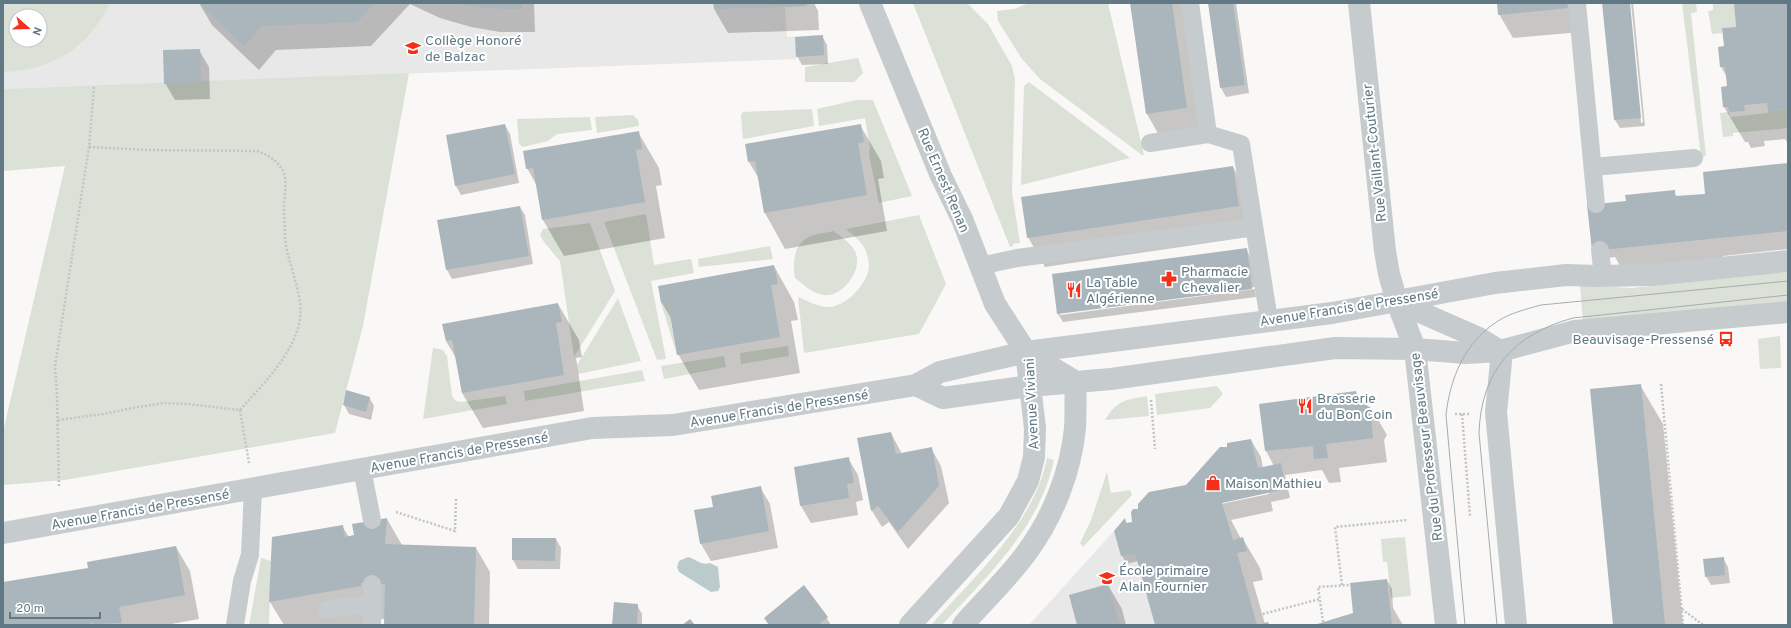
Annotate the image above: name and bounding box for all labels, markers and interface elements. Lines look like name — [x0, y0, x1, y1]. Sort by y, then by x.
north arrow — [8, 8, 48, 48]
text: N — [29, 25, 44, 37]
place label: Collège Honoré de Balzac — [425, 33, 521, 66]
school or university icon: Collège Honoré de Balzac — [404, 39, 422, 57]
street label: Rue Vaillant-Couturier — [1360, 82, 1391, 223]
street label: Rue Ernest Renan — [913, 126, 972, 235]
place label: Pharmacie Chevalier — [1181, 264, 1248, 297]
pharmacy icon: Pharmacie Chevalier — [1160, 270, 1178, 288]
place label: La Table Algérienne — [1086, 275, 1155, 308]
restaurant icon: La Table Algérienne — [1065, 281, 1083, 299]
street label: Avenue Francis de Pressensé — [1259, 286, 1440, 331]
bus stop icon: Beauvisage-Pressensé — [1717, 330, 1735, 348]
place label: Beauvisage-Pressensé — [1572, 332, 1714, 349]
street label: Rue du Professeur Beauvisage — [1408, 352, 1447, 542]
street label: Avenue Viviani — [1022, 358, 1043, 450]
street label: Avenue Francis de Pressensé — [689, 387, 870, 432]
place label: Brasserie du Bon Coin — [1317, 391, 1393, 424]
restaurant icon: Brasserie du Bon Coin — [1296, 397, 1314, 415]
street label: Avenue Francis de Pressensé — [369, 429, 550, 478]
shop icon: Maison Mathieu — [1204, 474, 1222, 492]
place label: Maison Mathieu — [1225, 476, 1322, 493]
street label: Avenue Francis de Pressensé — [50, 486, 231, 535]
place label: École primaire Alain Fournier — [1119, 562, 1209, 596]
school or university icon: École primaire Alain Fournier — [1098, 569, 1116, 587]
scale bar — [10, 594, 100, 620]
text: 20 m — [16, 601, 44, 617]

